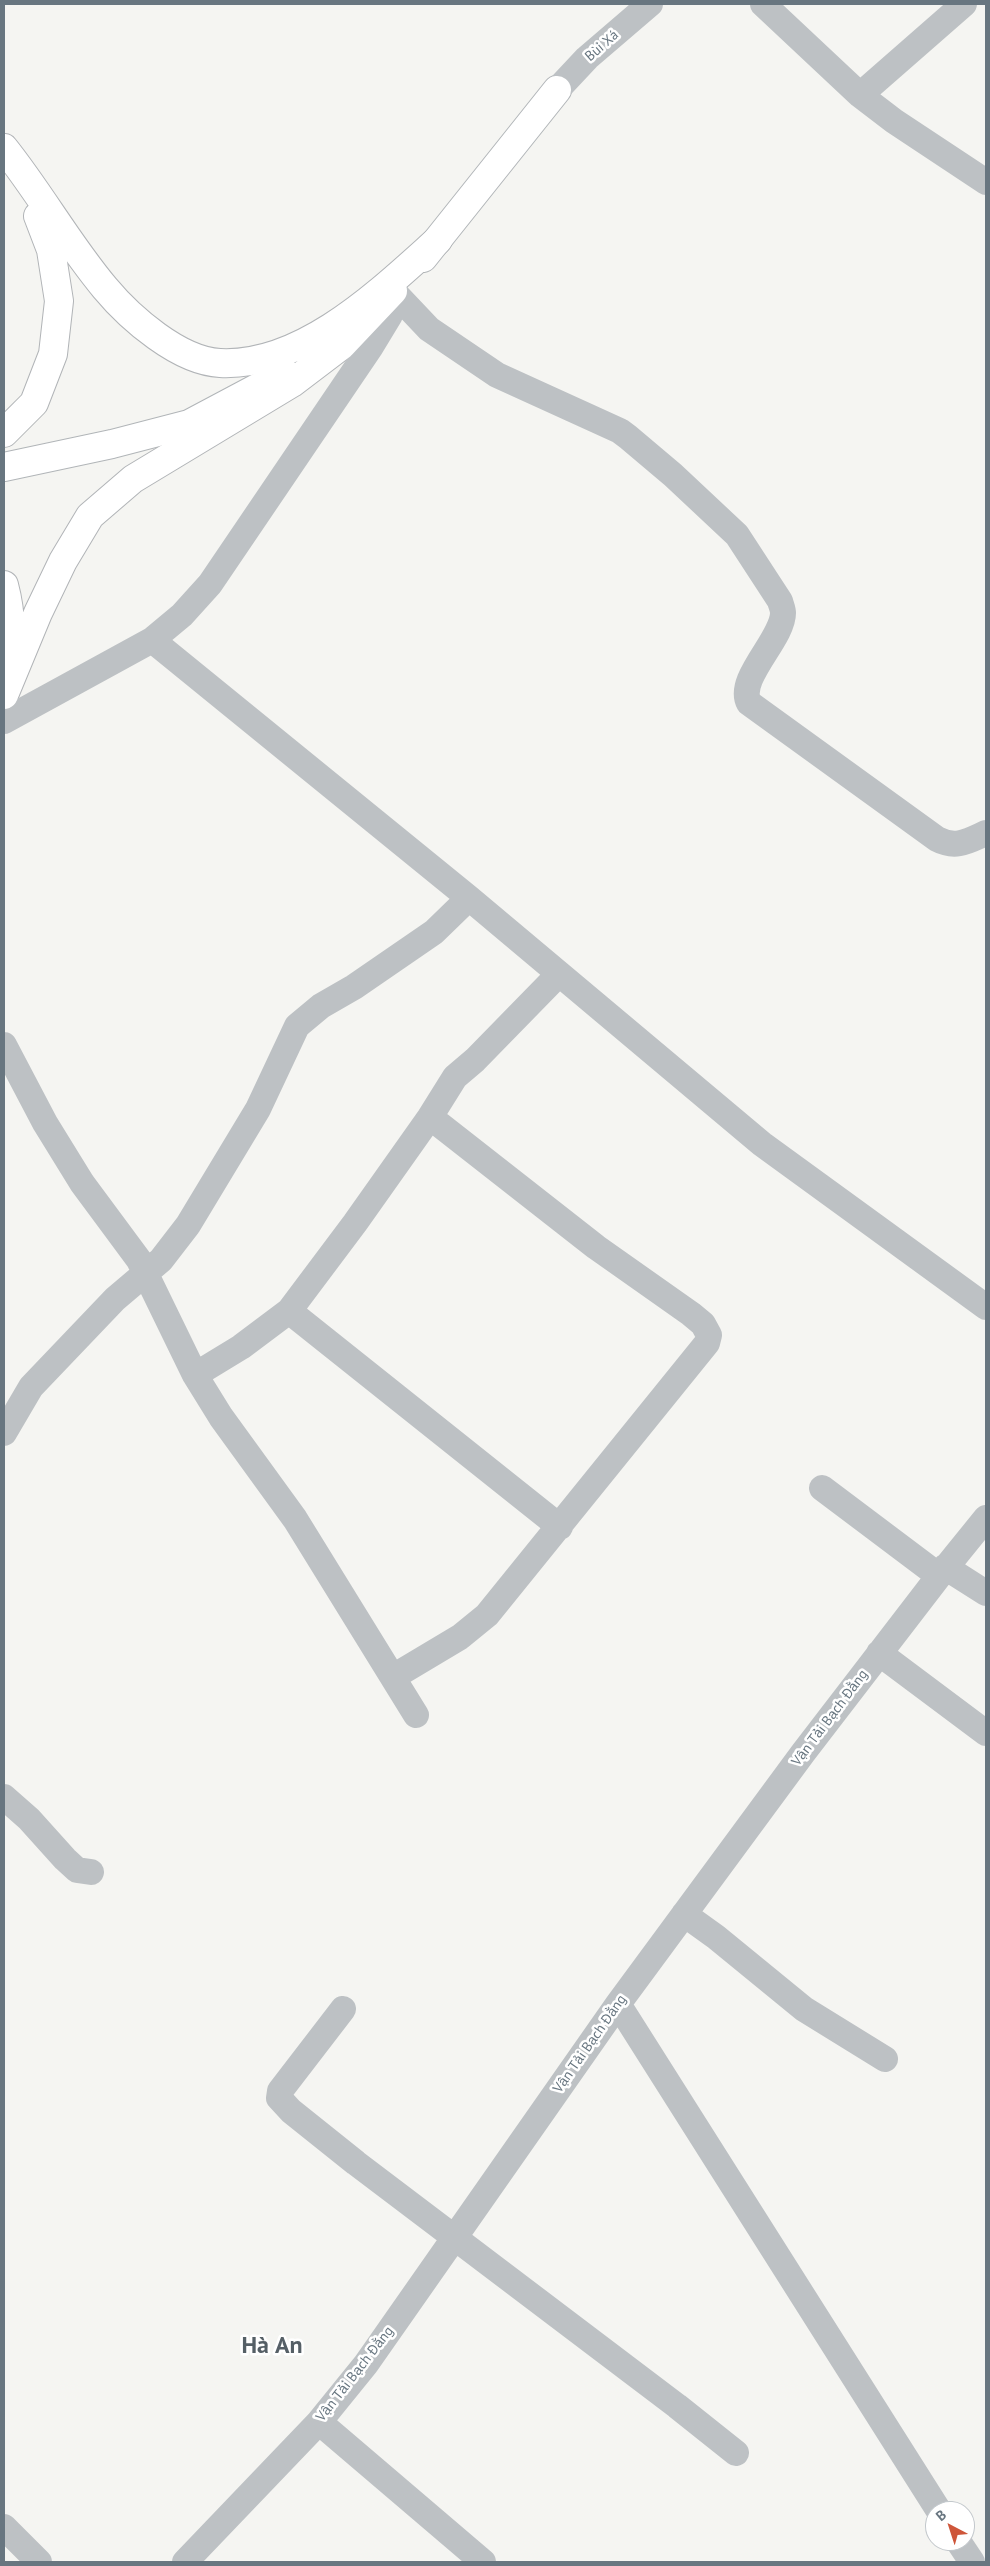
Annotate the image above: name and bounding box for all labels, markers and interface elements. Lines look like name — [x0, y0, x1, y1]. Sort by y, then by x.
street label: Bùi Xá — [582, 27, 622, 65]
street label: Vận Tải Bạch Đằng — [788, 1667, 872, 1769]
street label: Vận Tải Bạch Đằng — [550, 1992, 630, 2096]
street label: Vận Tải Bạch Đằng — [313, 2323, 397, 2425]
district label: Hà An — [241, 2332, 303, 2360]
north arrow — [925, 2501, 975, 2551]
text: B — [932, 2506, 950, 2525]

